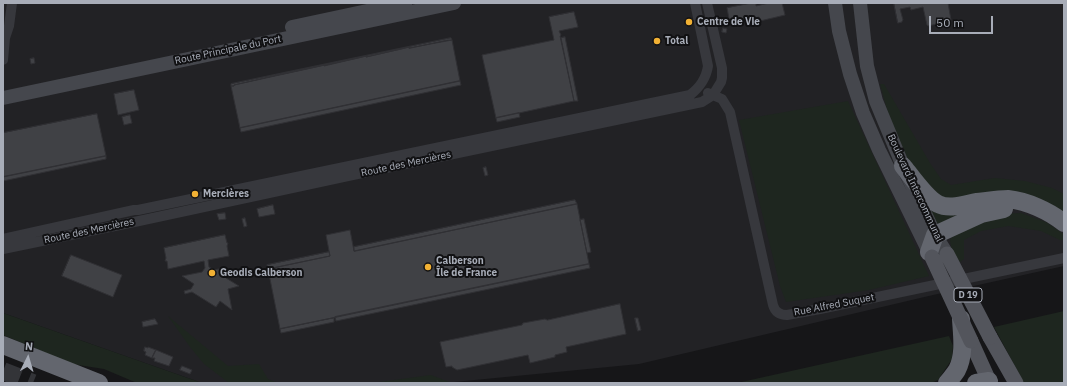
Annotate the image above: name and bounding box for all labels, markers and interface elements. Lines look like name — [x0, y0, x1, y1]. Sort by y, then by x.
scale bar — [931, 8, 995, 34]
text: 50 m — [936, 15, 964, 30]
place label: Centre de Vie — [697, 16, 760, 28]
marker: Centre de Vie — [684, 17, 694, 27]
street label: Route Principale du Port — [174, 33, 282, 67]
place label: Total — [665, 35, 688, 47]
marker: Total — [652, 36, 662, 46]
street label: Boulevard Intercommunal — [885, 132, 945, 244]
street label: Route des Mercières — [360, 149, 452, 179]
place label: Mercières — [203, 188, 249, 200]
marker: Mercières — [190, 189, 200, 199]
street label: Route des Mercières — [43, 216, 135, 246]
place label: Calberson Île de France — [436, 255, 497, 278]
marker: Calberson Île de France — [423, 262, 433, 272]
place label: Geodis Calberson — [220, 267, 302, 279]
marker: Geodis Calberson — [207, 268, 217, 278]
road number: D 19 — [954, 288, 982, 302]
street label: Rue Alfred Suquet — [793, 291, 875, 319]
north arrow — [8, 338, 48, 378]
text: N — [24, 339, 34, 353]

